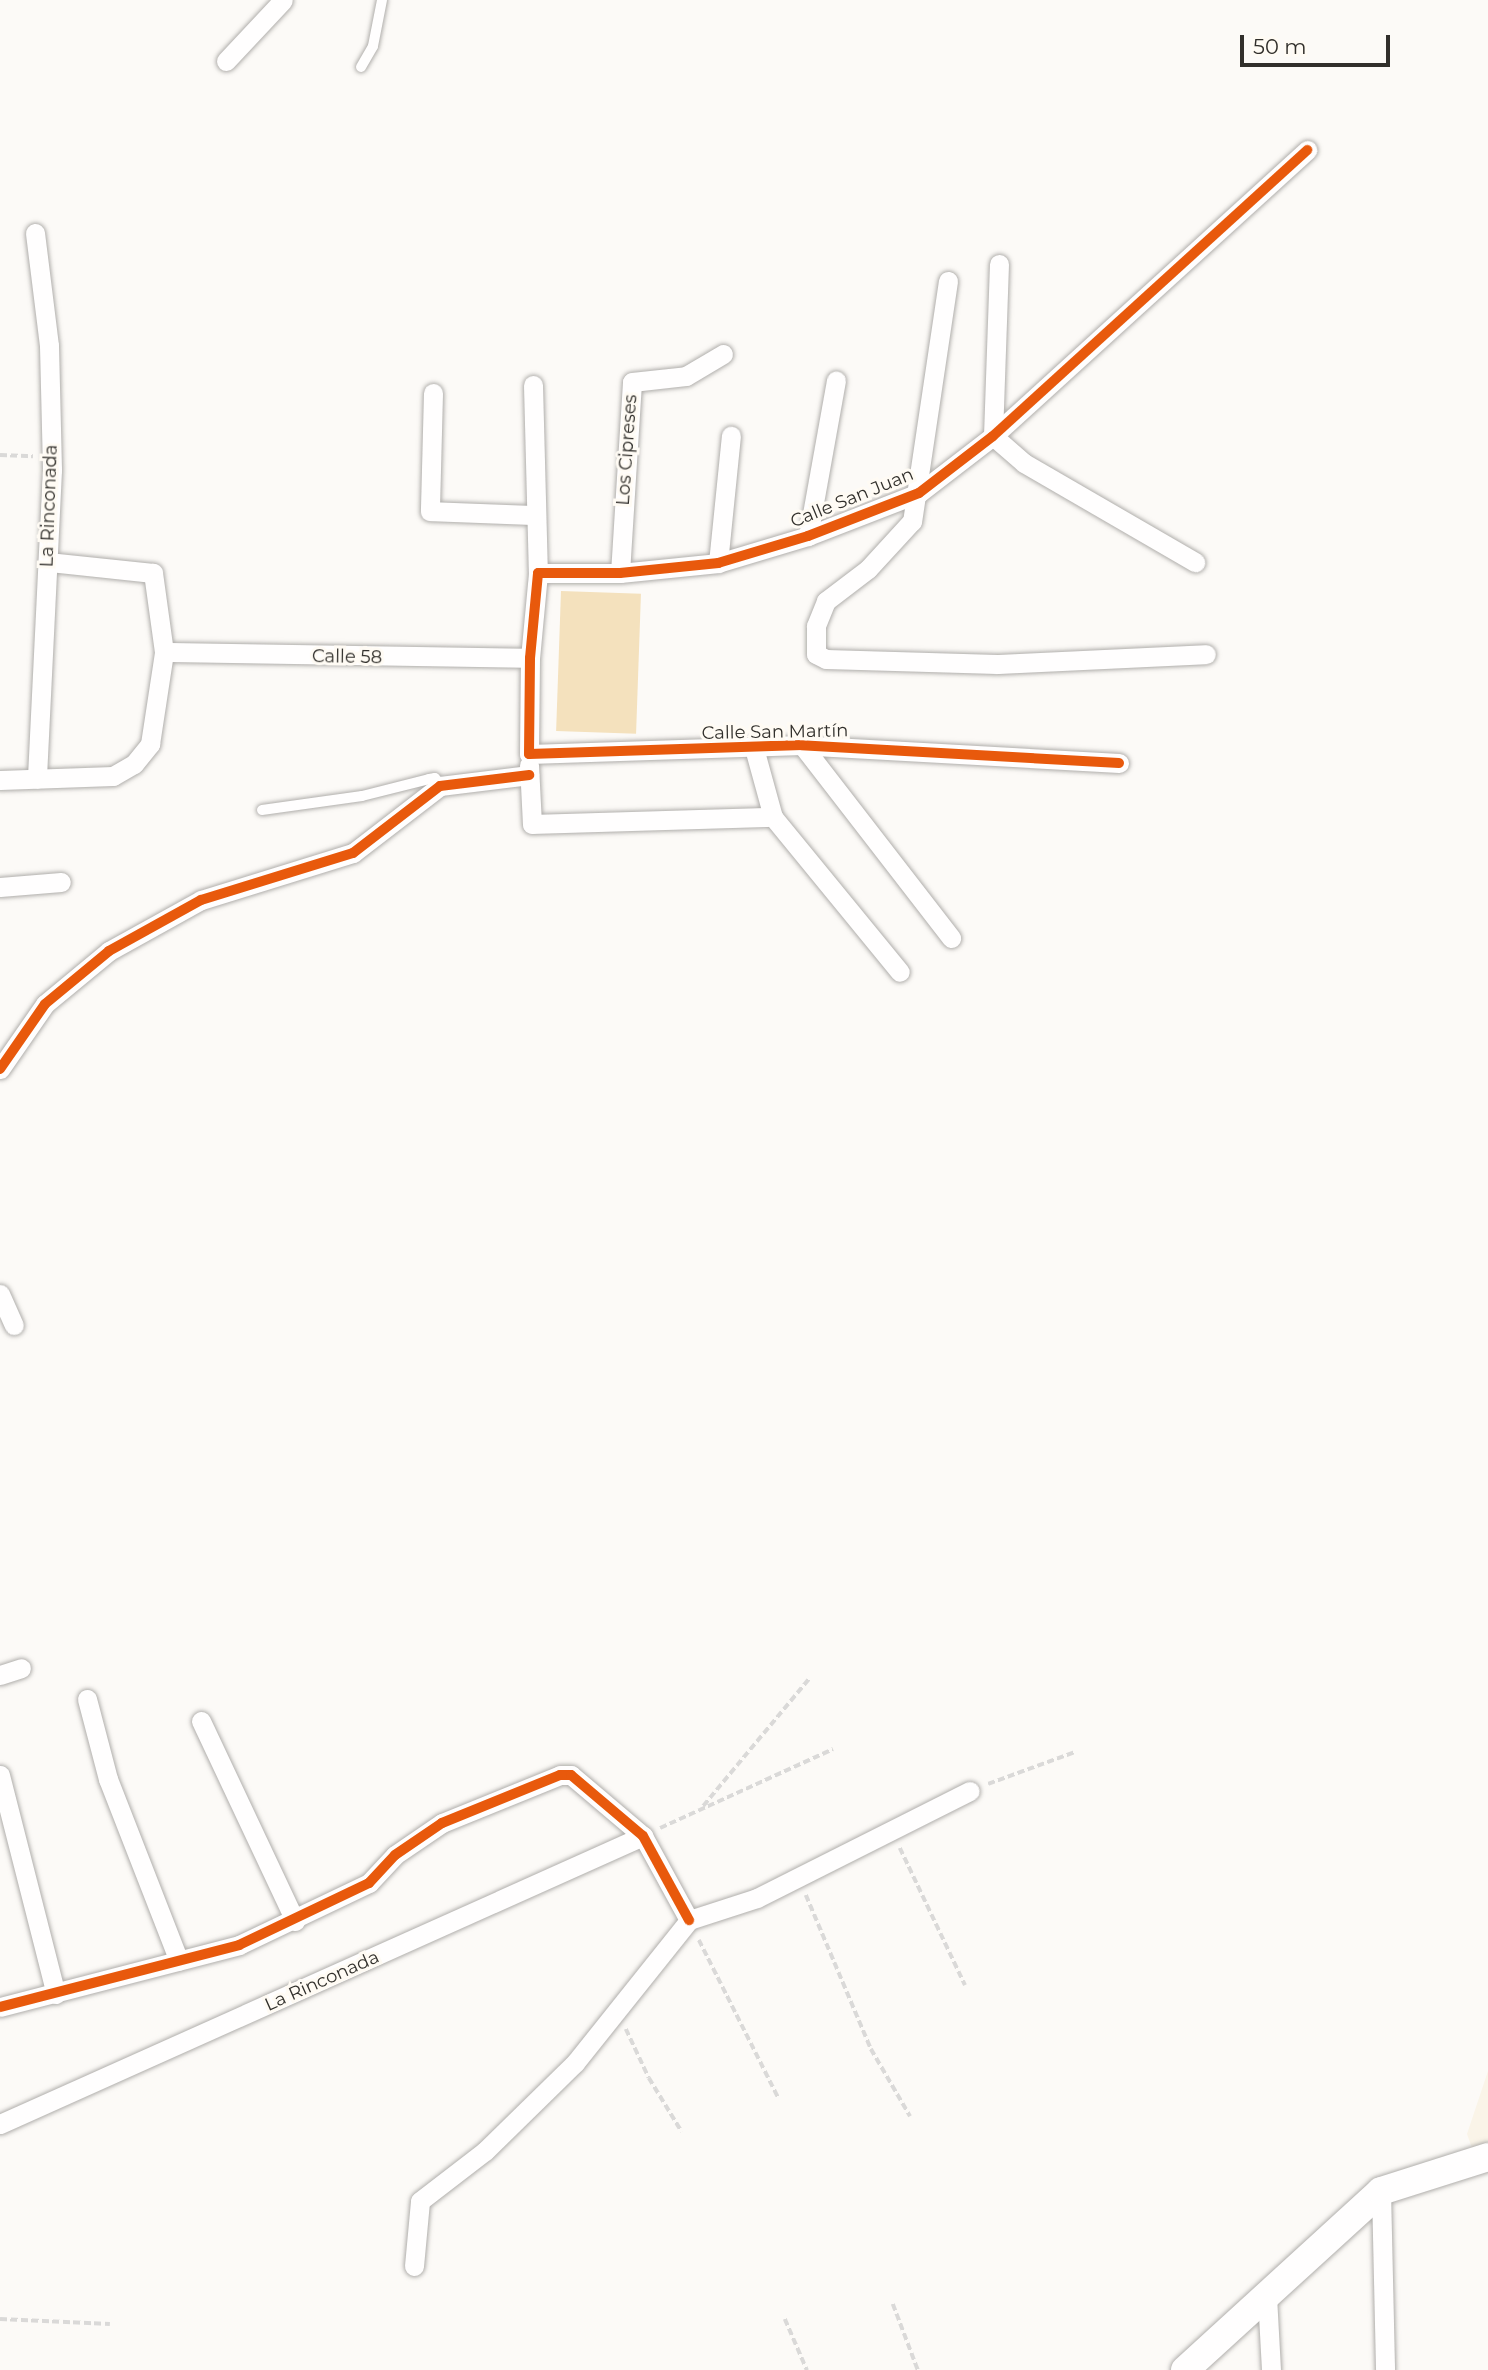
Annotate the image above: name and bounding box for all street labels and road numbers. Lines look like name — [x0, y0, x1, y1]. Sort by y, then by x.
street label: Los Cipreses — [612, 394, 642, 506]
street label: La Rinconada — [36, 444, 62, 568]
street label: Calle San Juan — [787, 463, 917, 533]
street label: Calle 58 — [312, 646, 382, 668]
street label: Calle San Martín — [701, 720, 849, 744]
street label: La Rinconada — [261, 1946, 383, 2016]

